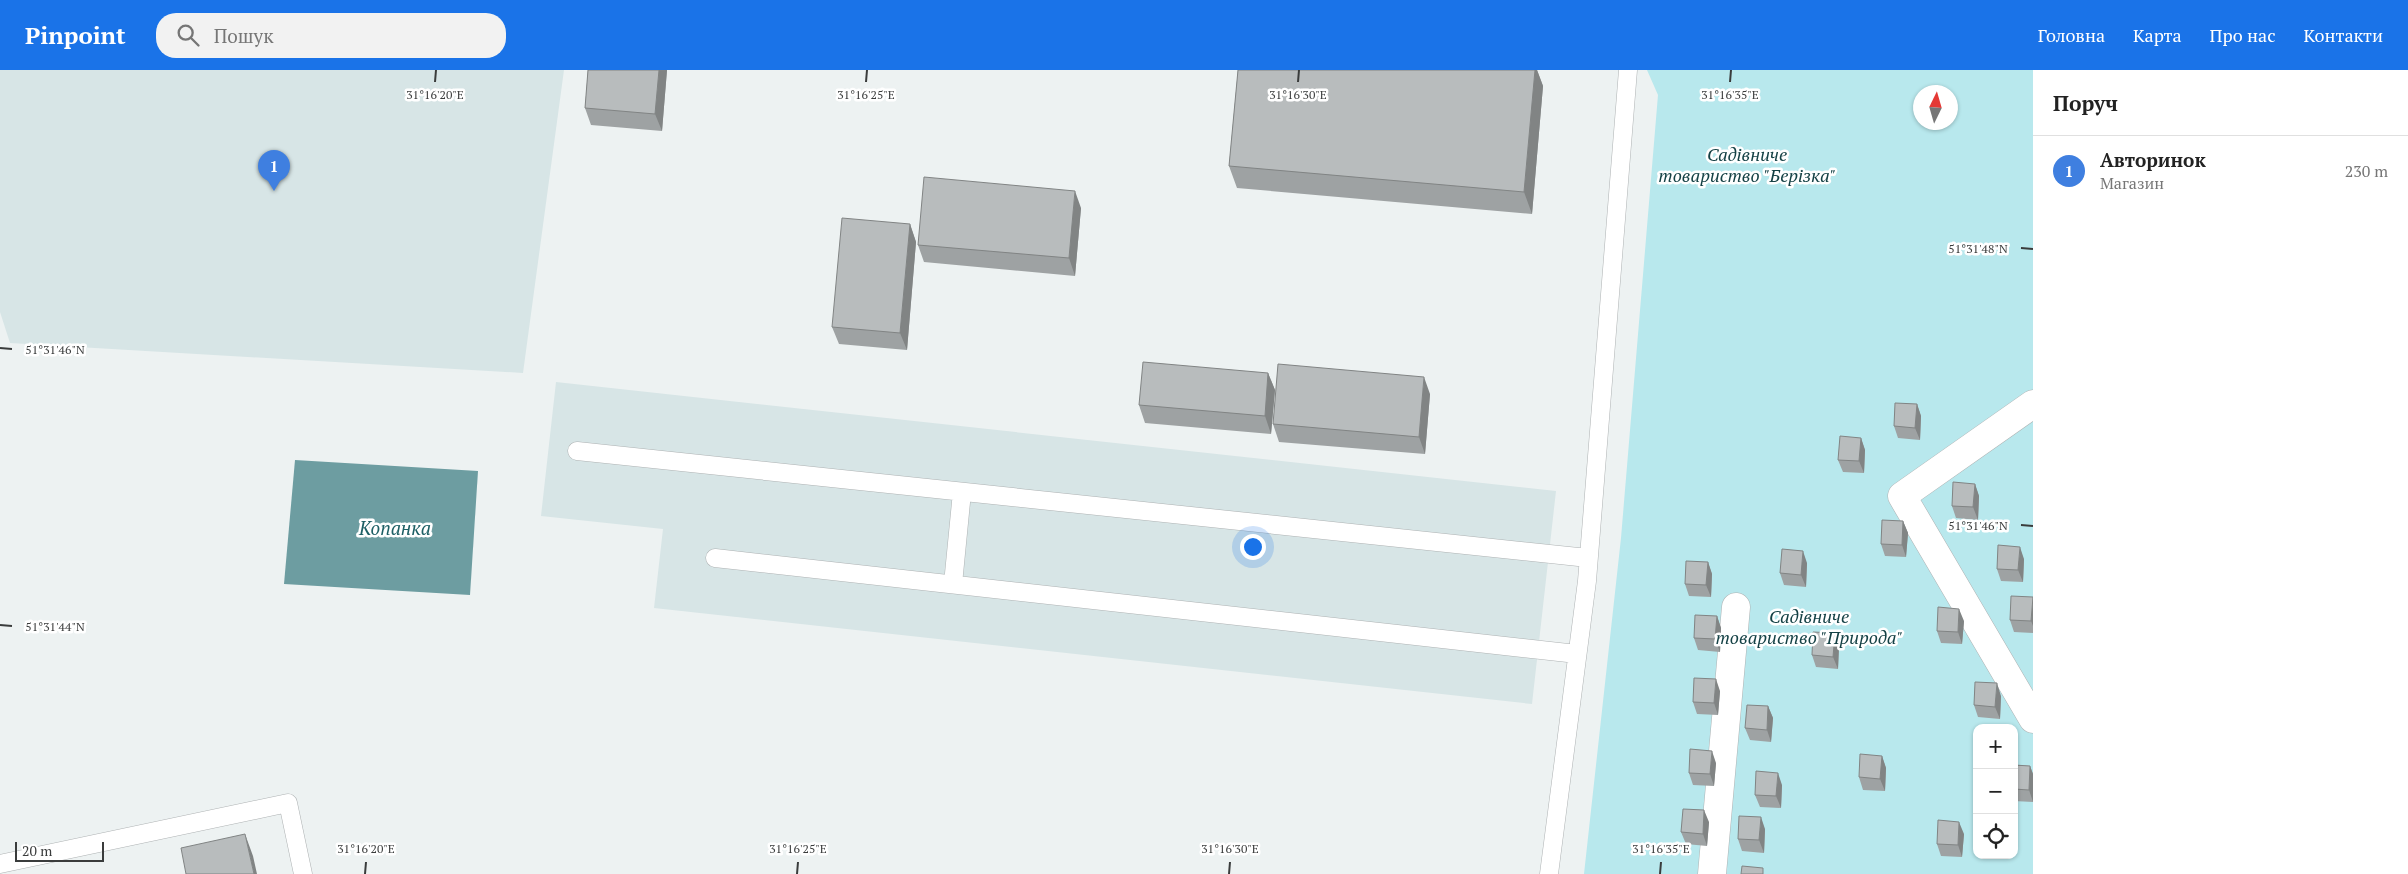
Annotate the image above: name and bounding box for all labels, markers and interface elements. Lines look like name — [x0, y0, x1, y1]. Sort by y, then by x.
search box — [156, 13, 506, 58]
text: Pinpoint — [25, 19, 126, 51]
icon: search — [174, 21, 202, 49]
text: Пошук — [214, 23, 274, 48]
text: Головна — [2038, 23, 2105, 47]
text: Карта — [2133, 23, 2182, 47]
text: Про нас — [2210, 23, 2276, 47]
text: Контакти — [2304, 23, 2383, 47]
north arrow — [1913, 85, 1958, 130]
text: 31°16'20"E — [406, 87, 464, 102]
text: 31°16'25"E — [837, 87, 895, 102]
text: 31°16'30"E — [1269, 87, 1327, 102]
text: 31°16'35"E — [1701, 87, 1759, 102]
text: Поруч — [2053, 89, 2118, 117]
park label: Садівниче товариство "Берізка" — [1658, 142, 1836, 187]
text: Авторинок — [2100, 147, 2206, 172]
pin: 1 — [258, 150, 290, 191]
text: 1 — [2064, 160, 2074, 182]
text: 230 m — [2345, 160, 2388, 182]
text: Магазин — [2100, 172, 2164, 194]
text: 51°31'48"N — [1948, 241, 2008, 256]
text: 51°31'46"N — [25, 342, 85, 357]
water label: Копанка — [358, 515, 431, 540]
text: 51°31'46"N — [1948, 518, 2008, 533]
your location — [1240, 534, 1266, 560]
park label: Садівниче товариство "Природа" — [1715, 604, 1903, 649]
text: 51°31'44"N — [25, 619, 85, 634]
map controls — [1973, 724, 2018, 859]
button: + — [1973, 724, 2018, 769]
button: − — [1973, 769, 2018, 814]
button: locate — [1973, 814, 2018, 859]
scale bar — [15, 839, 104, 862]
text: 20 m — [22, 841, 52, 860]
text: 31°16'20"E — [337, 841, 395, 856]
text: 31°16'25"E — [769, 841, 827, 856]
text: 31°16'30"E — [1201, 841, 1259, 856]
text: 31°16'35"E — [1632, 841, 1690, 856]

